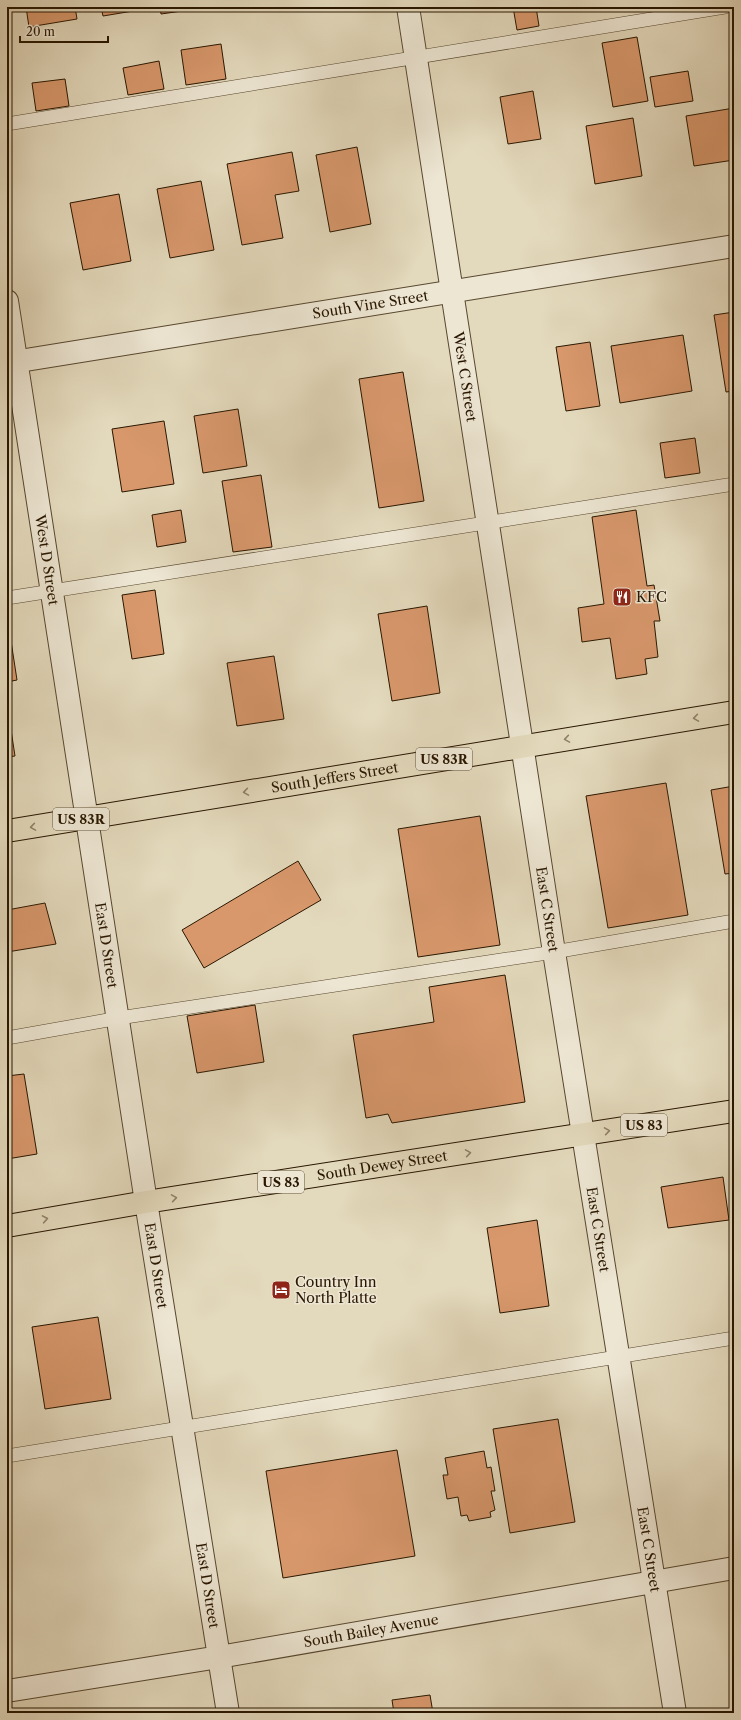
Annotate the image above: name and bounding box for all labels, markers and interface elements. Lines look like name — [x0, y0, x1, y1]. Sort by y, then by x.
scale bar — [20, 18, 108, 44]
text: 20 m — [26, 24, 55, 39]
street label: South Vine Street — [311, 286, 430, 323]
street label: West C Street — [449, 329, 481, 423]
street label: West D Street — [31, 512, 63, 607]
restaurant icon: KFC — [611, 586, 633, 608]
place label: KFC — [636, 588, 667, 606]
one-way arrow — [692, 713, 699, 722]
one-way arrow — [564, 734, 570, 743]
road number: US 83R — [416, 748, 472, 770]
street label: South Jeffers Street — [270, 758, 400, 797]
one-way arrow — [242, 787, 249, 796]
road number: US 83R — [53, 808, 109, 830]
one-way arrow — [30, 822, 36, 831]
street label: East C Street — [532, 865, 563, 953]
street label: East D Street — [91, 901, 122, 990]
road number: US 83 — [621, 1114, 667, 1136]
one-way arrow — [604, 1127, 610, 1136]
street label: South Dewey Street — [316, 1146, 449, 1184]
one-way arrow — [465, 1149, 471, 1158]
road number: US 83 — [258, 1171, 304, 1193]
street label: East C Street — [582, 1185, 614, 1273]
one-way arrow — [171, 1194, 177, 1203]
one-way arrow — [42, 1216, 49, 1224]
street label: East D Street — [140, 1221, 172, 1310]
place label: Country Inn North Platte — [295, 1273, 377, 1307]
hotel icon: Country Inn North Platte — [270, 1279, 292, 1301]
street label: East C Street — [633, 1505, 665, 1593]
street label: East D Street — [192, 1541, 223, 1630]
street label: South Bailey Avenue — [302, 1610, 440, 1651]

